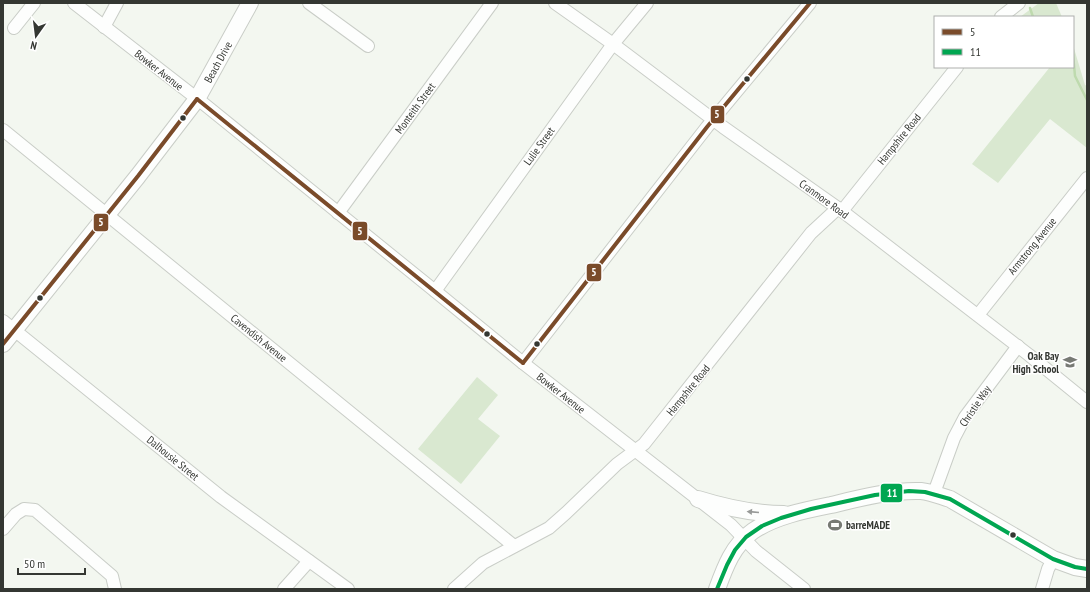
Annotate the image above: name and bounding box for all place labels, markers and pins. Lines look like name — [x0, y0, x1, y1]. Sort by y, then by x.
unlabelled marker — [742, 74, 752, 84]
unlabelled marker — [178, 113, 188, 123]
unlabelled marker — [35, 293, 45, 303]
unlabelled marker — [482, 329, 492, 339]
unlabelled marker — [532, 339, 542, 349]
place label: Oak Bay High School — [1013, 349, 1060, 376]
school or university icon: Oak Bay High School — [1062, 354, 1078, 370]
sports icon: barreMADE — [827, 517, 843, 533]
place label: barreMADE — [846, 518, 890, 532]
unlabelled marker — [1008, 530, 1018, 540]

